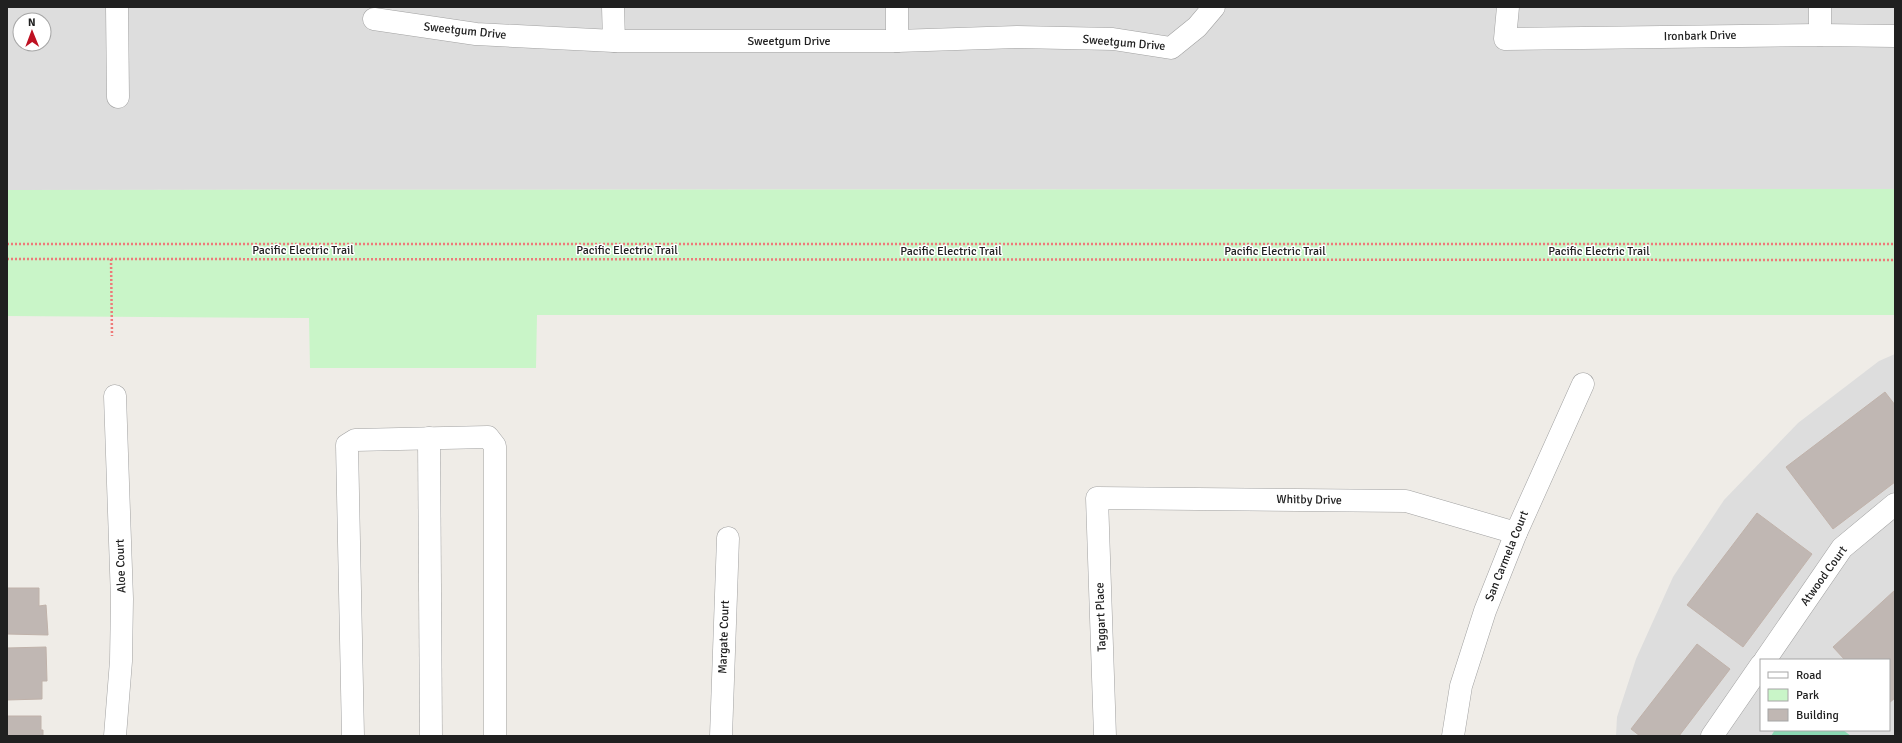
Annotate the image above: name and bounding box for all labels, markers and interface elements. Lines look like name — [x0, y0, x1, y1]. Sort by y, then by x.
north arrow — [12, 12, 52, 52]
text: N — [28, 16, 36, 29]
street label: Sweetgum Drive — [423, 19, 507, 43]
street label: Ironbark Drive — [1663, 28, 1737, 44]
street label: Sweetgum Drive — [1082, 32, 1166, 54]
street label: Sweetgum Drive — [747, 34, 831, 49]
street label: Pacific Electric Trail — [252, 243, 354, 258]
street label: Pacific Electric Trail — [576, 243, 678, 258]
street label: Pacific Electric Trail — [900, 244, 1002, 259]
street label: Pacific Electric Trail — [1224, 244, 1326, 259]
street label: Pacific Electric Trail — [1548, 244, 1650, 259]
street label: Whitby Drive — [1276, 492, 1342, 508]
street label: San Carmela Court — [1482, 509, 1532, 603]
street label: Aloe Court — [113, 539, 129, 593]
street label: Atwood Court — [1797, 543, 1851, 609]
street label: Taggart Place — [1092, 582, 1110, 652]
street label: Margate Court — [715, 600, 733, 674]
legend — [1760, 659, 1890, 731]
text: Road — [1796, 668, 1822, 683]
text: Park — [1796, 688, 1819, 703]
text: Building — [1796, 708, 1839, 723]

